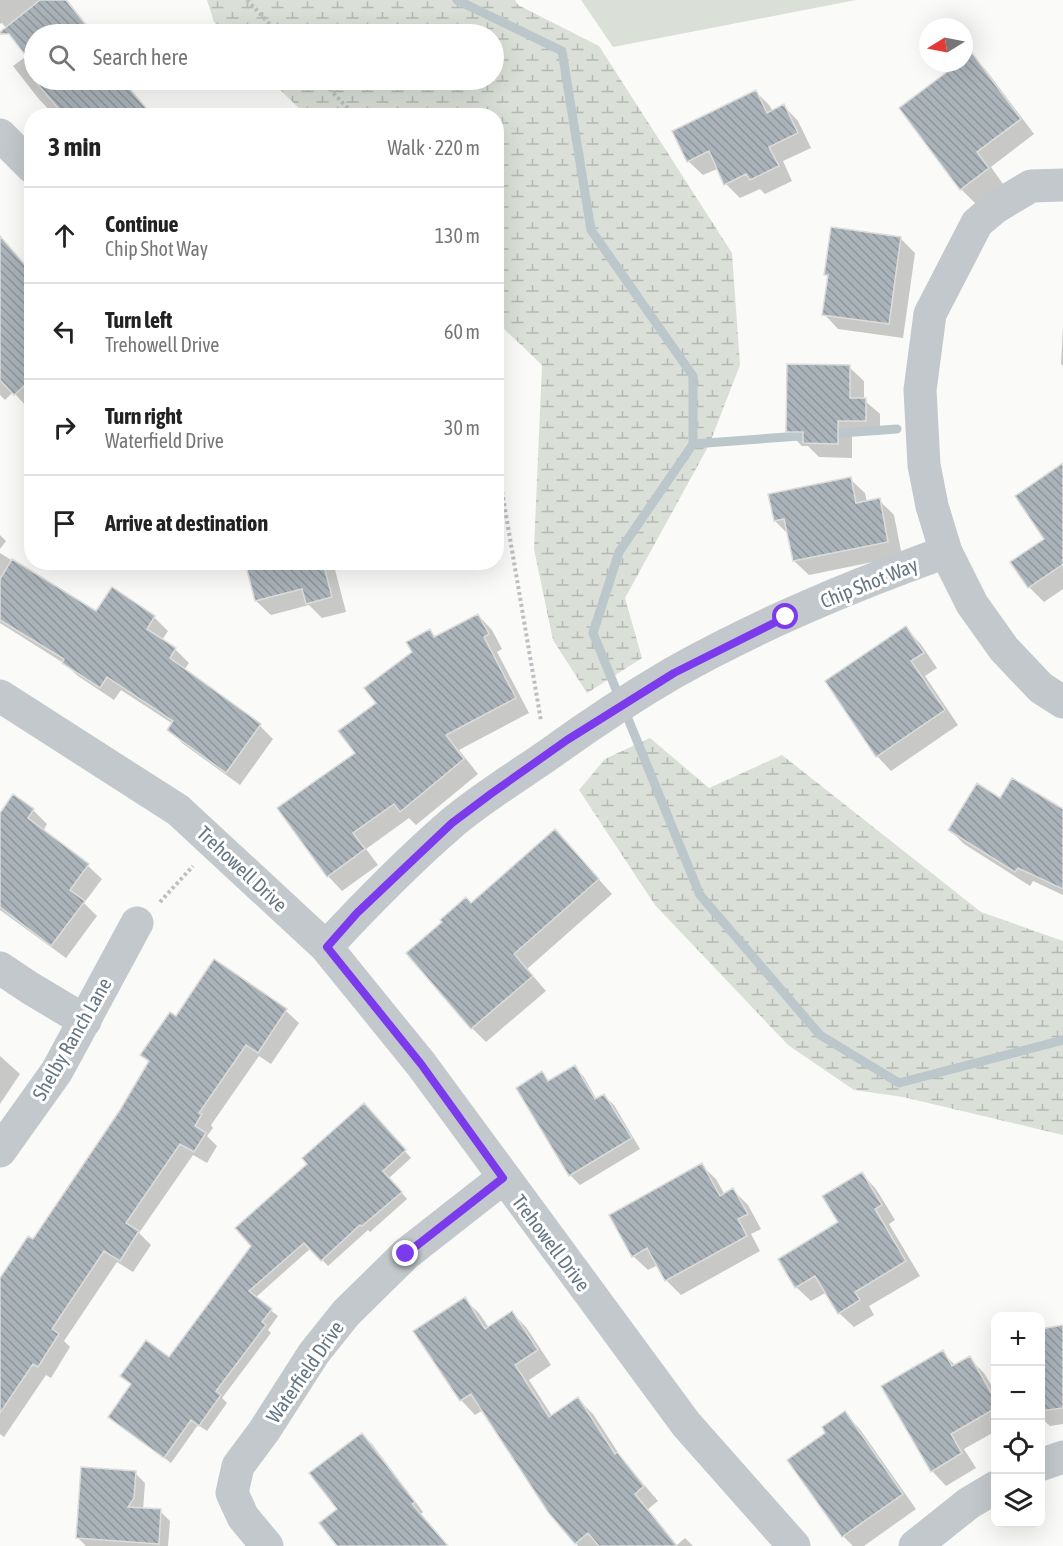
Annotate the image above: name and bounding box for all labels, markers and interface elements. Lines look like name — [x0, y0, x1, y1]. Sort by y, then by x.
north arrow — [919, 18, 973, 72]
search box — [24, 24, 504, 90]
icon: search — [45, 41, 78, 74]
text: Search here — [93, 44, 188, 70]
text: 3 min — [48, 132, 101, 162]
text: Walk · 220 m — [388, 136, 480, 159]
text: Continue — [105, 211, 179, 237]
icon: ahead — [48, 219, 81, 252]
text: 130 m — [435, 224, 480, 247]
text: Chip Shot Way — [105, 237, 208, 260]
text: Turn left — [105, 307, 172, 333]
icon: left — [48, 315, 81, 348]
text: 60 m — [444, 320, 480, 343]
text: Trehowell Drive — [105, 333, 219, 356]
text: Turn right — [105, 403, 182, 429]
icon: right — [48, 411, 81, 444]
text: 30 m — [444, 416, 480, 439]
text: Waterfield Drive — [105, 429, 224, 452]
icon: arrive — [48, 507, 81, 540]
text: Arrive at destination — [105, 510, 268, 536]
street label: Chip Shot Way — [817, 553, 921, 612]
route start — [772, 603, 798, 629]
street label: Trehowell Drive — [193, 821, 292, 916]
street label: Shelby Ranch Lane — [27, 974, 116, 1104]
street label: Trehowell Drive — [508, 1190, 595, 1295]
route end — [392, 1240, 418, 1266]
map controls — [991, 1312, 1045, 1528]
button: + — [991, 1312, 1045, 1366]
street label: Waterfield Drive — [261, 1316, 348, 1427]
button: − — [991, 1366, 1045, 1420]
button: locate — [991, 1420, 1045, 1474]
button: layers — [991, 1474, 1045, 1528]

